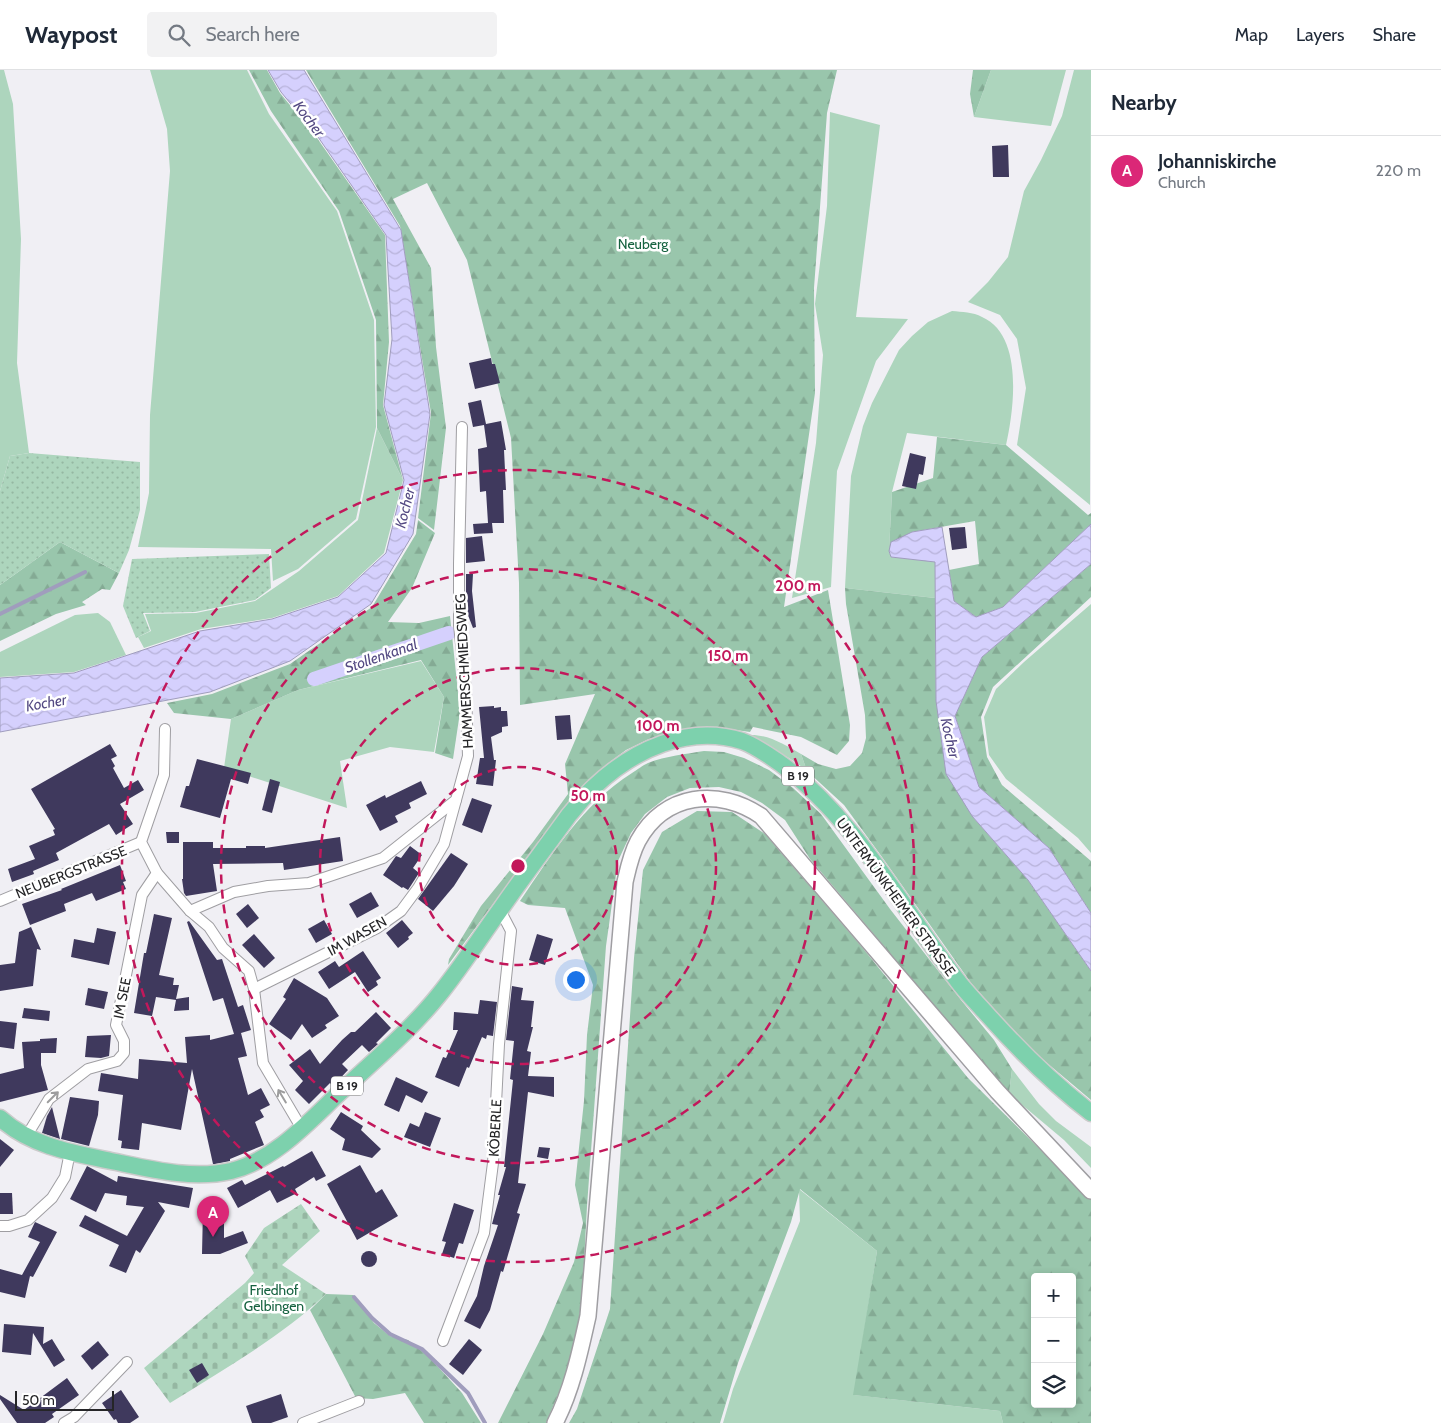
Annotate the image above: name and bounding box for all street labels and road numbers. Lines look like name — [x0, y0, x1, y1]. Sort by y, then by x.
street label: HAMMERSCHMIEDSWEG — [451, 593, 477, 749]
road number: B 19 — [782, 766, 814, 786]
street label: UNTERMÜNKHEIMER STRASSE — [832, 814, 960, 980]
street label: NEUBERGSTRASSE — [13, 841, 130, 903]
street label: IM WASEN — [324, 912, 390, 960]
street label: IM SEE — [109, 976, 135, 1020]
road number: B 19 — [331, 1076, 363, 1096]
street label: KÖBERLE — [485, 1099, 506, 1157]

